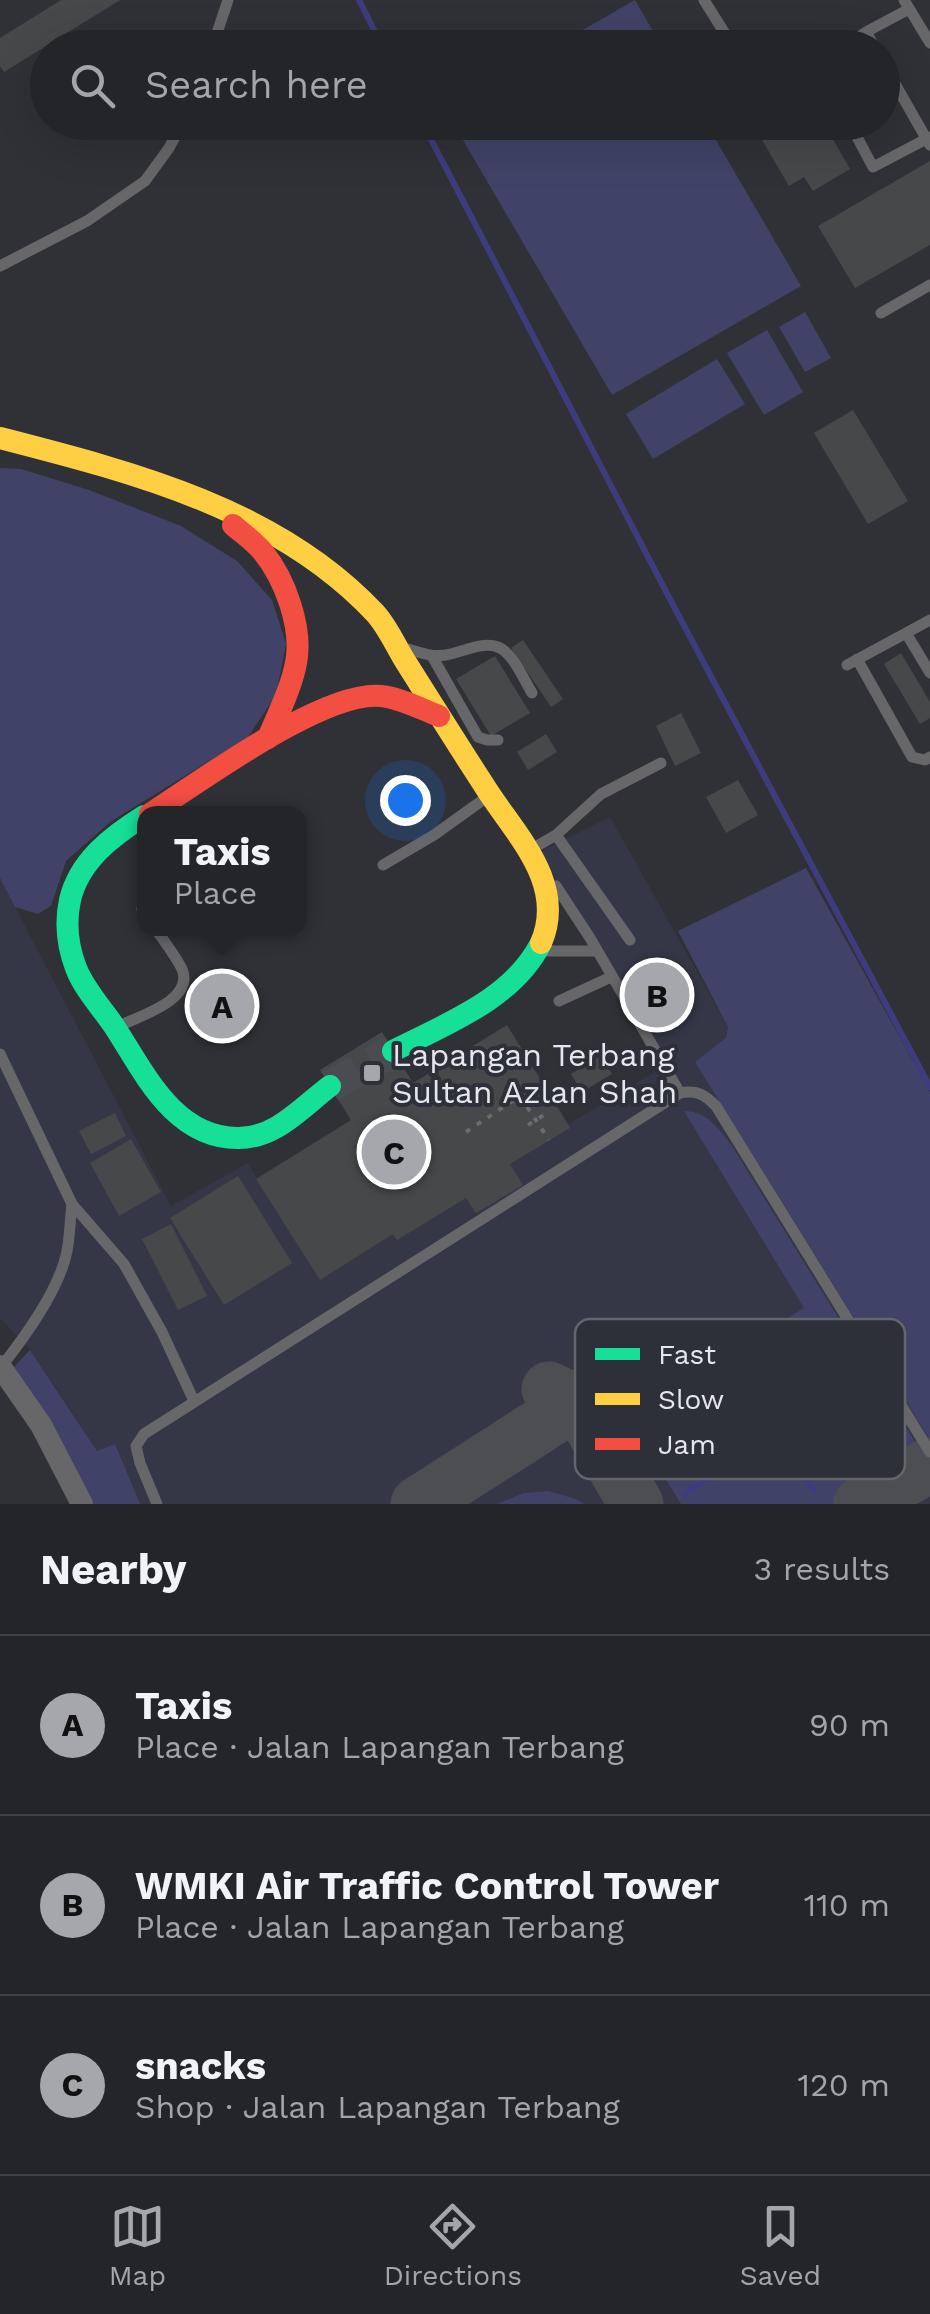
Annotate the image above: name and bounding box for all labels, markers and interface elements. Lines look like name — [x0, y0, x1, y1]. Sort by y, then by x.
search box — [30, 30, 900, 140]
icon: search — [65, 58, 120, 113]
text: Search here — [145, 63, 368, 107]
your location — [380, 775, 431, 826]
popup — [137, 806, 307, 936]
text: Taxis — [173, 830, 271, 874]
text: Place — [173, 874, 257, 912]
pin: B — [624, 958, 690, 1032]
pin: A — [190, 968, 254, 1044]
place label: Lapangan Terbang Sultan Azlan Shah — [392, 1036, 677, 1111]
marker: Lapangan Terbang Sultan Azlan Shah — [361, 1062, 383, 1084]
pin: C — [362, 1114, 426, 1190]
legend — [575, 1319, 905, 1479]
text: Fast — [658, 1338, 716, 1371]
text: Slow — [658, 1383, 724, 1416]
text: Jam — [658, 1428, 716, 1461]
text: Nearby — [40, 1545, 187, 1594]
text: 3 results — [753, 1550, 890, 1588]
text: Taxis — [135, 1684, 232, 1728]
text: A — [62, 1706, 83, 1744]
text: 90 m — [809, 1706, 890, 1744]
text: Place · Jalan Lapangan Terbang — [135, 1728, 624, 1766]
text: WMKI Air Traffic Control Tower — [135, 1864, 719, 1908]
text: B — [62, 1886, 83, 1924]
text: 110 m — [804, 1886, 890, 1924]
text: Place · Jalan Lapangan Terbang — [135, 1908, 624, 1946]
text: snacks — [135, 2044, 266, 2088]
text: C — [62, 2066, 83, 2104]
text: 120 m — [798, 2066, 890, 2104]
text: Shop · Jalan Lapangan Terbang — [135, 2088, 620, 2126]
tab: Map — [109, 2199, 166, 2292]
tab: Directions — [384, 2199, 522, 2292]
tab: Saved — [740, 2199, 821, 2292]

